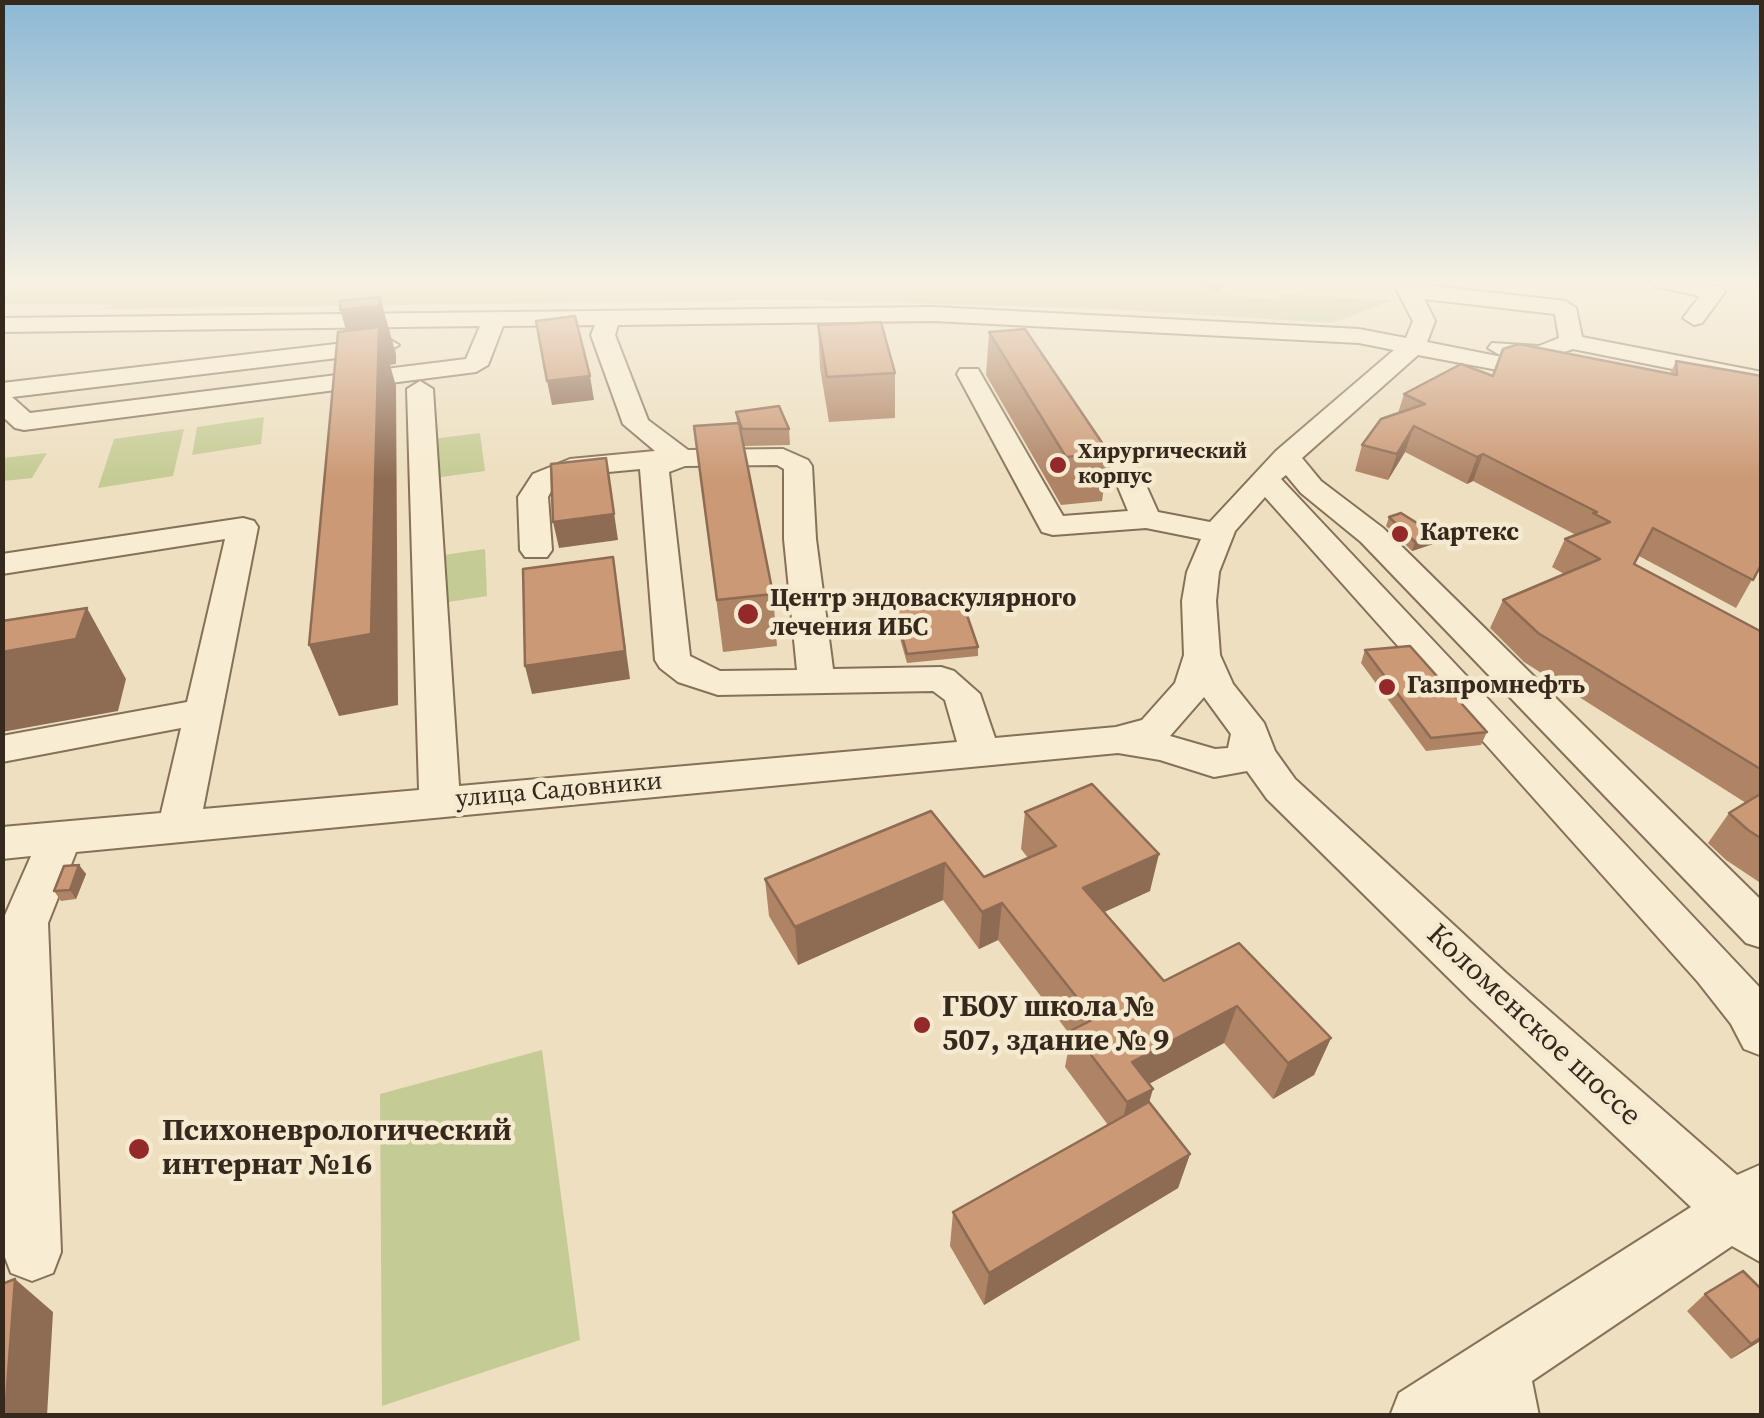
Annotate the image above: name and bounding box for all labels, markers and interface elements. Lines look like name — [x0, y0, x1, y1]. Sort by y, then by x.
place label: Хирургический корпус — [1078, 439, 1247, 491]
marker: Хирургический корпус — [1047, 454, 1069, 476]
place label: Картекс — [1420, 519, 1519, 549]
marker: Картекс — [1389, 523, 1411, 545]
place label: Центр эндоваскулярного лечения ИБС — [770, 585, 1076, 644]
marker: Центр эндоваскулярного лечения ИБС — [735, 601, 761, 627]
place label: Газпромнефть — [1407, 672, 1585, 702]
marker: Газпромнефть — [1376, 676, 1398, 698]
street label: улица Садовники — [454, 767, 664, 815]
street label: Коломенское шоссе — [1418, 917, 1648, 1135]
place label: ГБОУ школа № 507, здание № 9 — [942, 990, 1169, 1060]
marker: ГБОУ школа № 507, здание № 9 — [911, 1014, 933, 1036]
place label: Психоневрологический интернат №16 — [162, 1114, 512, 1184]
marker: Психоневрологический интернат №16 — [126, 1136, 152, 1162]

